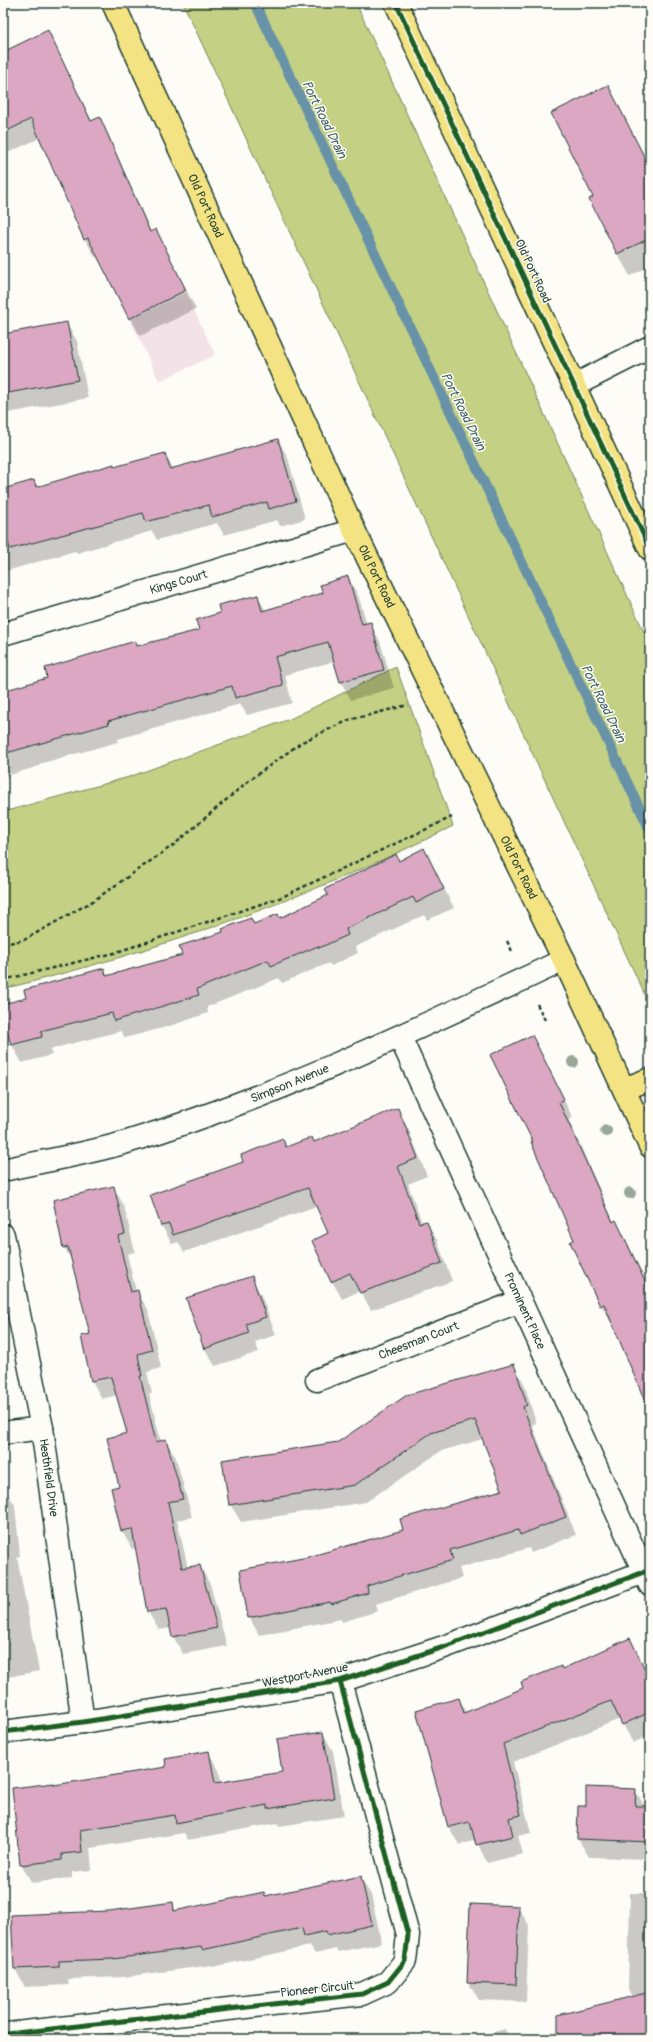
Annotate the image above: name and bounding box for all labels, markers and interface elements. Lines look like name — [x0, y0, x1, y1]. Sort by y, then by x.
water label: Port Road Drain — [298, 78, 350, 162]
street label: Old Port Road — [184, 172, 226, 240]
street label: Old Port Road — [511, 237, 554, 306]
water label: Port Road Drain — [437, 370, 489, 454]
street label: Old Port Road — [354, 542, 398, 611]
street label: Kings Court — [148, 567, 209, 598]
water label: Port Road Drain — [577, 662, 629, 746]
street label: Old Port Road — [497, 833, 540, 902]
street label: Simpson Avenue — [248, 1061, 331, 1106]
street label: Prominent Place — [500, 1270, 549, 1352]
street label: Cheesman Court — [377, 1319, 461, 1363]
street label: Heathfield Drive — [36, 1438, 61, 1518]
street label: Westport Avenue — [261, 1660, 349, 1691]
street label: Pioneer Circuit — [280, 1978, 355, 2001]

